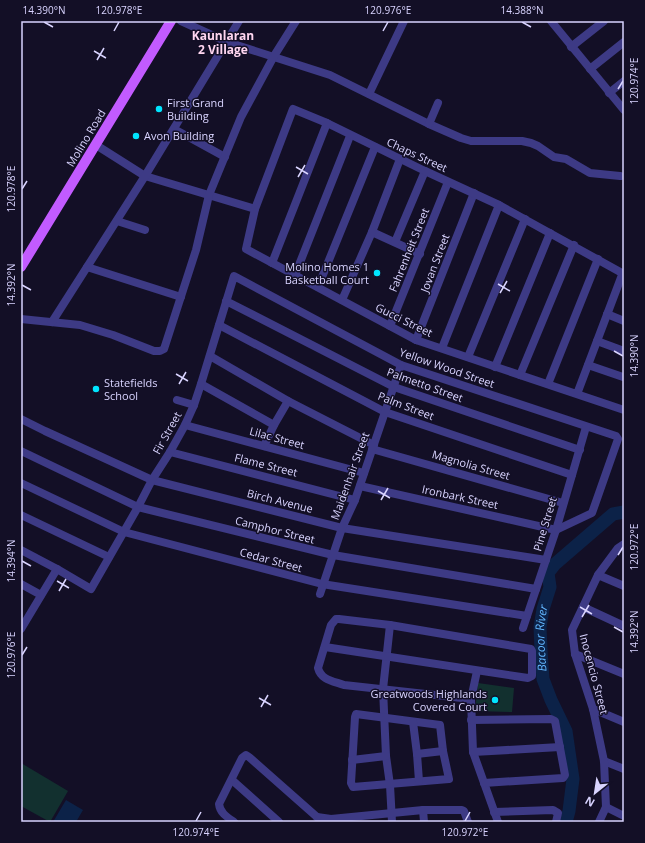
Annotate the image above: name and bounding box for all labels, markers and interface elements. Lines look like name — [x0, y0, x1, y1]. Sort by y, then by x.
text: 14.390°N — [22, 3, 66, 17]
text: 120.978°E — [96, 3, 142, 17]
text: 120.976°E — [365, 3, 411, 17]
text: 14.388°N — [500, 3, 544, 17]
district label: Kaunlaran 2 Village — [192, 27, 254, 58]
text: 120.974°E — [627, 58, 641, 104]
place label: First Grand Building — [167, 95, 224, 123]
marker: First Grand Building — [154, 104, 164, 114]
street label: Molino Road — [63, 106, 109, 169]
place label: Avon Building — [144, 128, 214, 143]
marker: Avon Building — [131, 131, 141, 141]
street label: Chaps Street — [384, 134, 450, 175]
text: 120.978°E — [4, 166, 18, 212]
street label: Fahrenheit Street — [385, 206, 432, 294]
street label: Jovan Street — [416, 231, 453, 295]
place label: Molino Homes 1 Basketball Court — [285, 259, 369, 287]
text: 14.392°N — [4, 263, 18, 307]
marker: Molino Homes 1 Basketball Court — [372, 268, 382, 278]
street label: Gucci Street — [373, 299, 435, 340]
text: 14.390°N — [627, 334, 641, 378]
street label: Yellow Wood Street — [398, 344, 497, 391]
street label: Palmetto Street — [385, 364, 465, 405]
place label: Statefields School — [104, 375, 158, 403]
marker: Statefields School — [91, 384, 101, 394]
street label: Palm Street — [376, 388, 437, 423]
street label: Fir Street — [149, 409, 184, 457]
street label: Lilac Street — [248, 423, 306, 452]
street label: Maidenhair Street — [327, 430, 372, 522]
street label: Magnolia Street — [430, 446, 512, 483]
street label: Flame Street — [233, 449, 299, 480]
street label: Ironbark Street — [421, 481, 500, 512]
street label: Birch Avenue — [246, 485, 315, 516]
street label: Pine Street — [529, 495, 560, 553]
street label: Camphor Street — [234, 512, 316, 547]
text: 120.972°E — [627, 524, 641, 570]
text: 14.394°N — [4, 539, 18, 583]
street label: Cedar Street — [238, 544, 304, 575]
water label: Bacoor River — [531, 601, 552, 672]
text: 14.392°N — [627, 610, 641, 654]
text: 120.976°E — [4, 632, 18, 678]
street label: Inocencio Street — [577, 632, 612, 716]
place label: Greatwoods Highlands Covered Court — [370, 686, 487, 714]
marker: Greatwoods Highlands Covered Court — [490, 695, 500, 705]
north arrow — [575, 773, 615, 813]
text: N — [582, 793, 597, 811]
text: 120.974°E — [173, 825, 219, 839]
text: 120.972°E — [442, 825, 488, 839]

